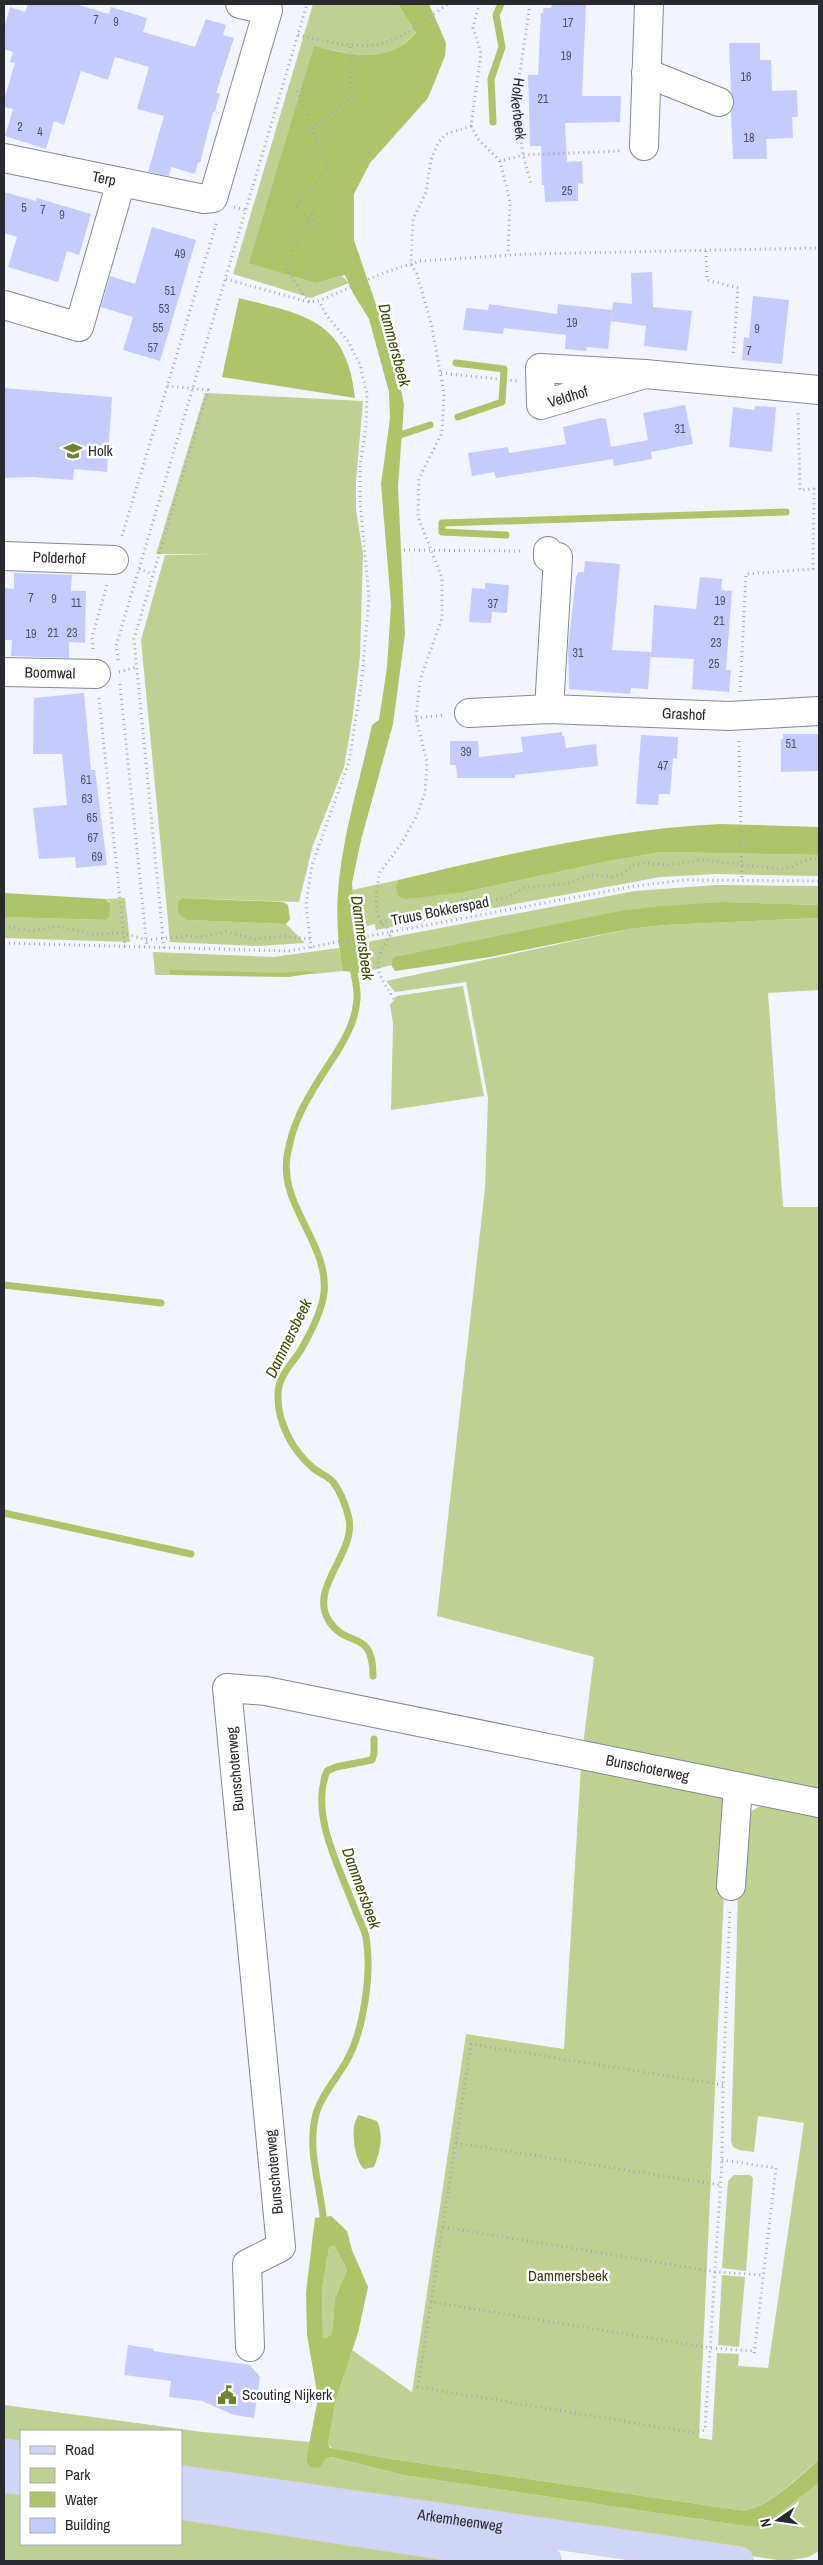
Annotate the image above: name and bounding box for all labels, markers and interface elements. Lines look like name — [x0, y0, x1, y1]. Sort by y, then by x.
house number: 7 — [93, 12, 99, 28]
house number: 9 — [113, 14, 119, 30]
house number: 17 — [563, 15, 574, 31]
house number: 19 — [561, 48, 571, 64]
house number: 16 — [741, 69, 751, 85]
street label: Holkerbeek — [506, 77, 532, 142]
house number: 21 — [538, 91, 549, 107]
house number: 2 — [17, 119, 23, 135]
house number: 4 — [37, 124, 43, 140]
house number: 18 — [744, 130, 754, 146]
street label: Terp — [90, 165, 118, 191]
house number: 25 — [562, 183, 573, 199]
house number: 5 — [21, 200, 27, 216]
house number: 7 — [40, 202, 46, 218]
house number: 9 — [59, 207, 65, 223]
house number: 49 — [175, 246, 185, 262]
house number: 51 — [165, 283, 176, 299]
house number: 53 — [159, 301, 169, 317]
water label: Dammersbeek — [373, 301, 417, 389]
house number: 19 — [567, 315, 577, 331]
house number: 55 — [153, 320, 164, 336]
house number: 9 — [754, 321, 760, 337]
house number: 57 — [148, 340, 159, 356]
house number: 7 — [746, 343, 752, 359]
street label: Veldhof — [545, 380, 591, 413]
house number: 31 — [675, 421, 686, 437]
school or university icon: Holk — [62, 440, 84, 462]
place label: Holk — [88, 440, 113, 461]
street label: Polderhof — [32, 546, 86, 569]
house number: 7 — [28, 590, 34, 606]
house number: 9 — [51, 591, 57, 607]
house number: 19 — [715, 593, 725, 609]
house number: 11 — [71, 595, 82, 611]
house number: 37 — [488, 596, 499, 612]
house number: 21 — [714, 613, 725, 629]
house number: 21 — [48, 625, 59, 641]
house number: 23 — [67, 625, 77, 641]
house number: 19 — [26, 626, 36, 642]
house number: 23 — [711, 635, 721, 651]
house number: 31 — [573, 645, 584, 661]
house number: 25 — [709, 656, 720, 672]
street label: Boomwal — [24, 661, 76, 684]
street label: Grashof — [662, 702, 707, 725]
house number: 51 — [786, 736, 797, 752]
house number: 39 — [461, 744, 471, 760]
house number: 47 — [658, 758, 669, 774]
house number: 61 — [81, 772, 92, 788]
house number: 63 — [82, 791, 92, 807]
house number: 65 — [87, 810, 98, 826]
house number: 67 — [88, 830, 99, 846]
house number: 69 — [92, 849, 102, 865]
street label: Truus Bokkerspad — [389, 891, 491, 930]
water label: Dammersbeek — [346, 894, 380, 982]
water label: Dammersbeek — [259, 1294, 317, 1381]
street label: Bunschoterweg — [220, 1726, 249, 1812]
street label: Bunschoterweg — [604, 1749, 691, 1787]
water label: Dammersbeek — [337, 1844, 387, 1932]
street label: Bunschoterweg — [259, 2129, 288, 2215]
park label: Dammersbeek — [528, 2265, 609, 2286]
public building icon: Scouting Nijkerk — [216, 2384, 238, 2406]
place label: Scouting Nijkerk — [242, 2384, 333, 2405]
legend — [20, 2430, 182, 2545]
text: Road — [65, 2439, 94, 2460]
text: Park — [65, 2464, 91, 2485]
text: Water — [65, 2489, 97, 2510]
north arrow — [753, 2495, 803, 2545]
street label: Arkemheenweg — [415, 2503, 504, 2537]
text: Building — [65, 2514, 110, 2535]
text: N — [756, 2517, 775, 2529]

